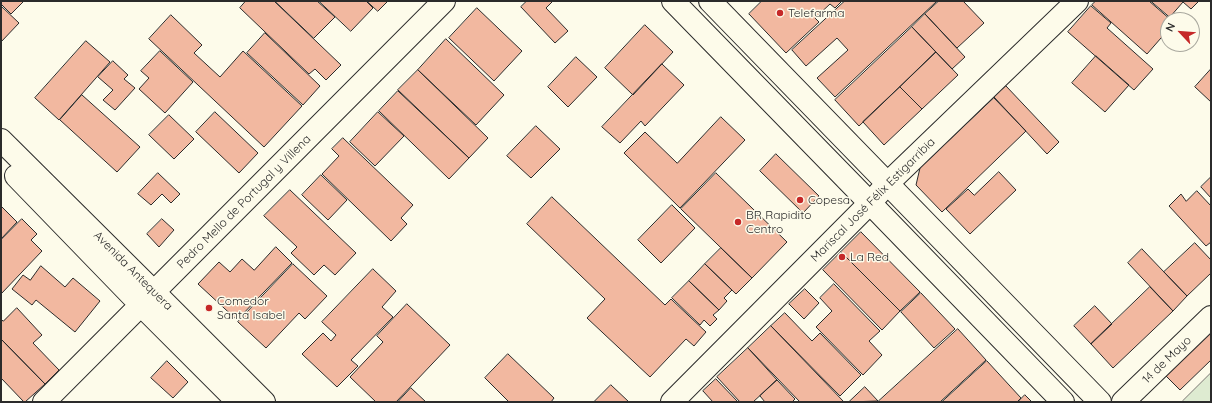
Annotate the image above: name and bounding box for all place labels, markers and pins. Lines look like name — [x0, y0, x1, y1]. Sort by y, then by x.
place label: Telefarma — [788, 6, 844, 20]
marker: Telefarma — [775, 8, 785, 18]
place label: Copesa — [808, 193, 850, 207]
marker: Copesa — [795, 195, 805, 205]
place label: BR Rapidito Centro — [746, 208, 811, 236]
marker: BR Rapidito Centro — [733, 217, 743, 227]
place label: La Red — [850, 250, 889, 264]
marker: La Red — [837, 252, 847, 262]
place label: Comedor Santa Isabel — [217, 294, 285, 322]
marker: Comedor Santa Isabel — [204, 303, 214, 313]

